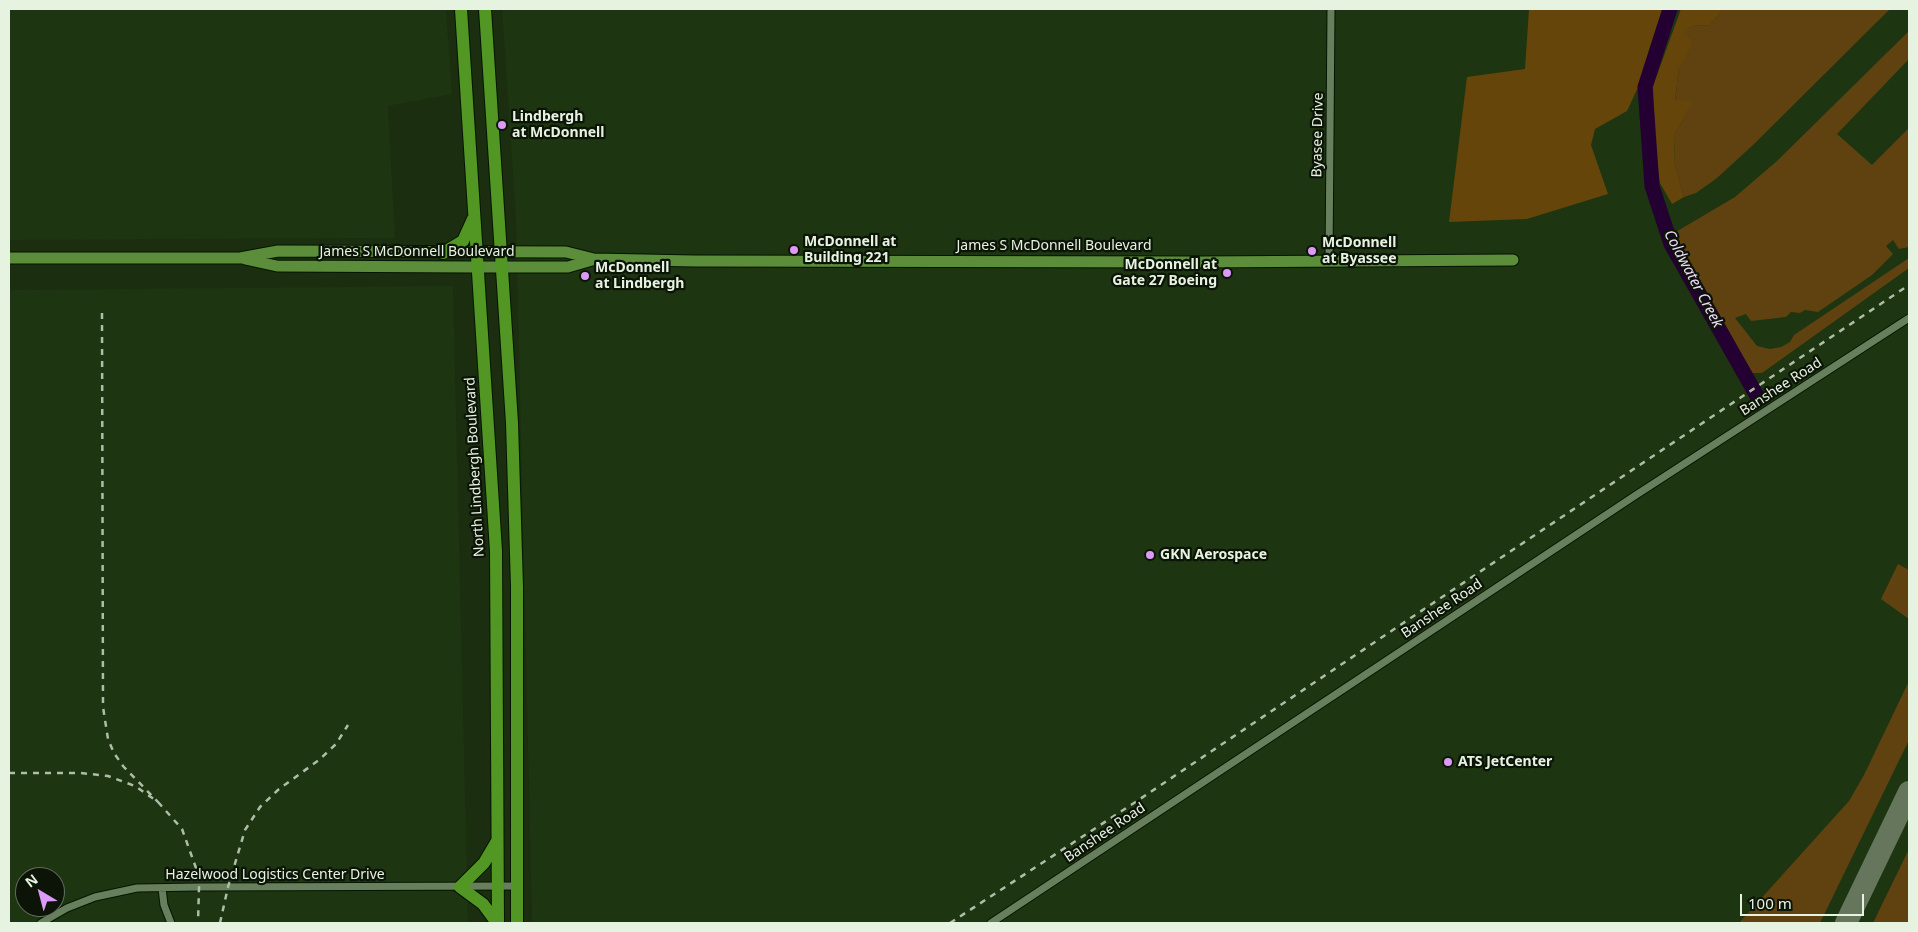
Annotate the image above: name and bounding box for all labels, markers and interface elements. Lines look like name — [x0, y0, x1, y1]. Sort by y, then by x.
street label: Byasee Drive — [1309, 92, 1327, 178]
place label: Lindbergh at McDonnell — [512, 109, 604, 142]
marker: Lindbergh at McDonnell — [496, 119, 508, 131]
water label: Coldwater Creek — [1660, 227, 1726, 331]
place label: McDonnell at Building 221 — [804, 234, 896, 266]
place label: McDonnell at Byassee — [1322, 235, 1397, 268]
street label: James S McDonnell Boulevard — [956, 238, 1152, 254]
street label: James S McDonnell Boulevard — [319, 244, 515, 260]
marker: McDonnell at Building 221 — [788, 244, 800, 256]
marker: McDonnell at Byassee — [1306, 245, 1318, 257]
place label: McDonnell at Gate 27 Boeing — [1112, 257, 1217, 290]
place label: McDonnell at Lindbergh — [595, 260, 684, 292]
marker: McDonnell at Gate 27 Boeing — [1221, 267, 1233, 279]
marker: McDonnell at Lindbergh — [579, 270, 591, 282]
street label: Banshee Road — [1737, 354, 1825, 420]
street label: North Lindbergh Boulevard — [462, 377, 488, 557]
place label: GKN Aerospace — [1160, 547, 1267, 563]
marker: GKN Aerospace — [1144, 549, 1156, 561]
street label: Banshee Road — [1398, 576, 1486, 642]
place label: ATS JetCenter — [1458, 754, 1552, 770]
marker: ATS JetCenter — [1442, 756, 1454, 768]
street label: Banshee Road — [1061, 800, 1149, 866]
north arrow — [15, 867, 65, 917]
street label: Hazelwood Logistics Center Drive — [165, 867, 385, 883]
text: N — [21, 869, 42, 891]
scale bar — [1743, 884, 1867, 916]
text: 100 m — [1748, 893, 1792, 913]

